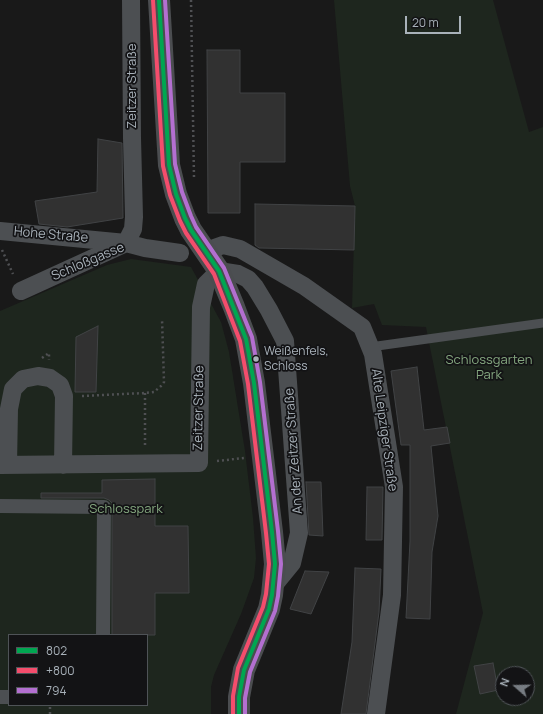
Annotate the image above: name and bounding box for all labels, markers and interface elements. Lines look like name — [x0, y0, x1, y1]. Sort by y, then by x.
scale bar — [407, 8, 463, 34]
text: 20 m — [412, 14, 439, 31]
street label: Zeitzer Straße — [124, 43, 140, 129]
street label: Hohe Straße — [13, 224, 89, 246]
street label: Schloßgasse — [49, 240, 127, 284]
place label: Weißenfels, Schloss — [264, 345, 329, 373]
park label: Schlossgarten Park — [446, 352, 532, 383]
marker: Weißenfels, Schloss — [251, 354, 261, 364]
street label: Zeitzer Straße — [190, 365, 208, 451]
street label: Alte Leipziger Straße — [368, 368, 400, 492]
street label: An der Zeitzer Straße — [282, 387, 306, 515]
park label: Schlosspark — [89, 501, 163, 517]
legend — [8, 634, 148, 706]
text: 802 — [46, 642, 67, 659]
text: +800 — [46, 662, 75, 679]
north arrow — [495, 666, 535, 706]
text: N — [496, 676, 513, 688]
text: 794 — [46, 682, 67, 699]

